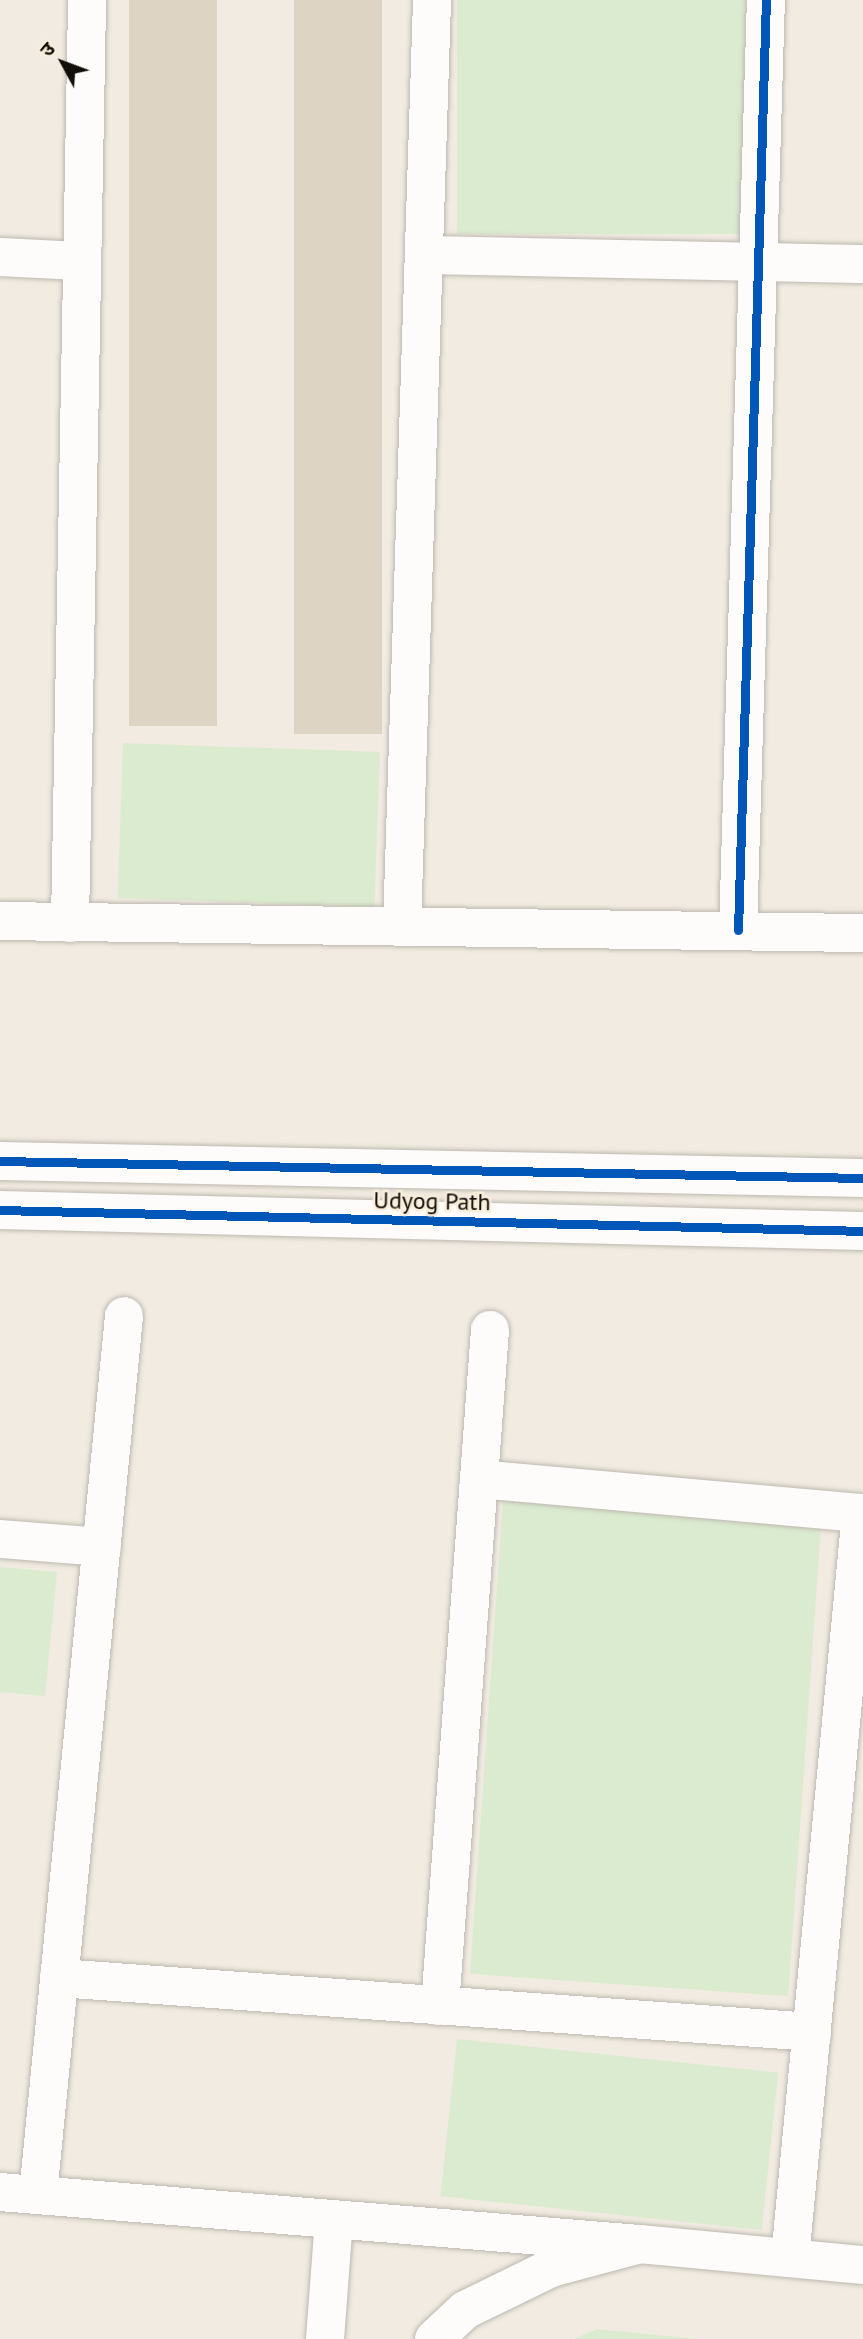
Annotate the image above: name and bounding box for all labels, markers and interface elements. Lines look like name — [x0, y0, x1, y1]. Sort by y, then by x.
north arrow — [28, 28, 98, 98]
text: उ — [34, 37, 60, 61]
street label: Udyog Path — [373, 1186, 491, 1216]

